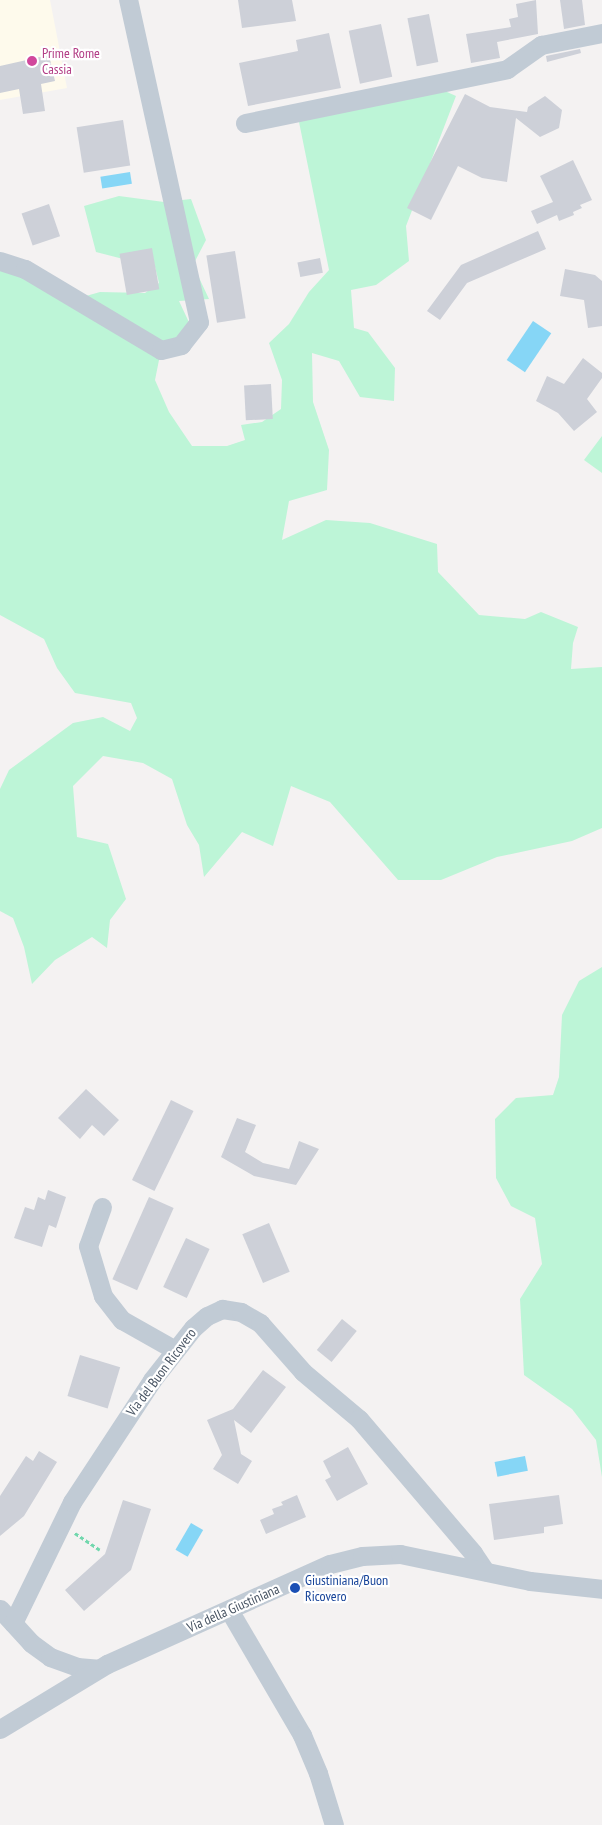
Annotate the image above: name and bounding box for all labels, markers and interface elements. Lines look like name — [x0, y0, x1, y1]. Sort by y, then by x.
place label: Prime Rome Cassia — [42, 45, 100, 78]
marker: Prime Rome Cassia — [26, 55, 38, 67]
street label: Via del Buon Ricovero — [123, 1325, 199, 1419]
place label: Giustiniana/Buon Ricovero — [305, 1572, 388, 1604]
street label: Via della Giustiniana — [184, 1580, 282, 1636]
marker: Giustiniana/Buon Ricovero — [289, 1582, 301, 1594]

